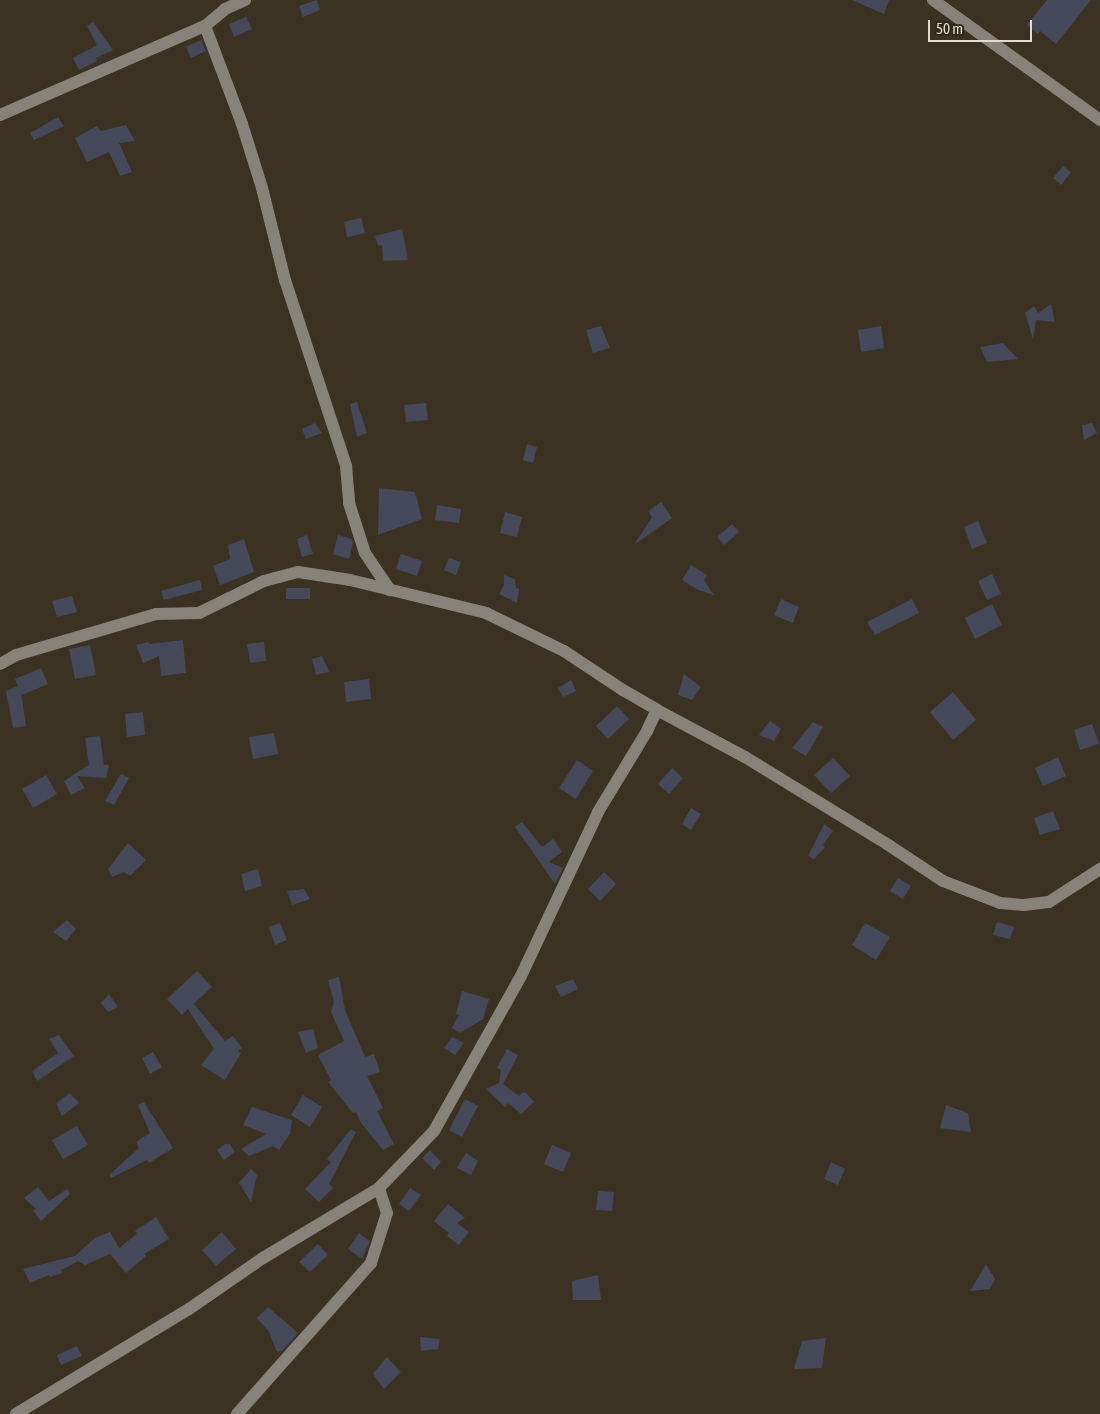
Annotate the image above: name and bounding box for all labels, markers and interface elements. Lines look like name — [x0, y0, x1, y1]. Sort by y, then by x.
scale bar — [930, 10, 1034, 42]
text: 50 m — [936, 20, 963, 37]

